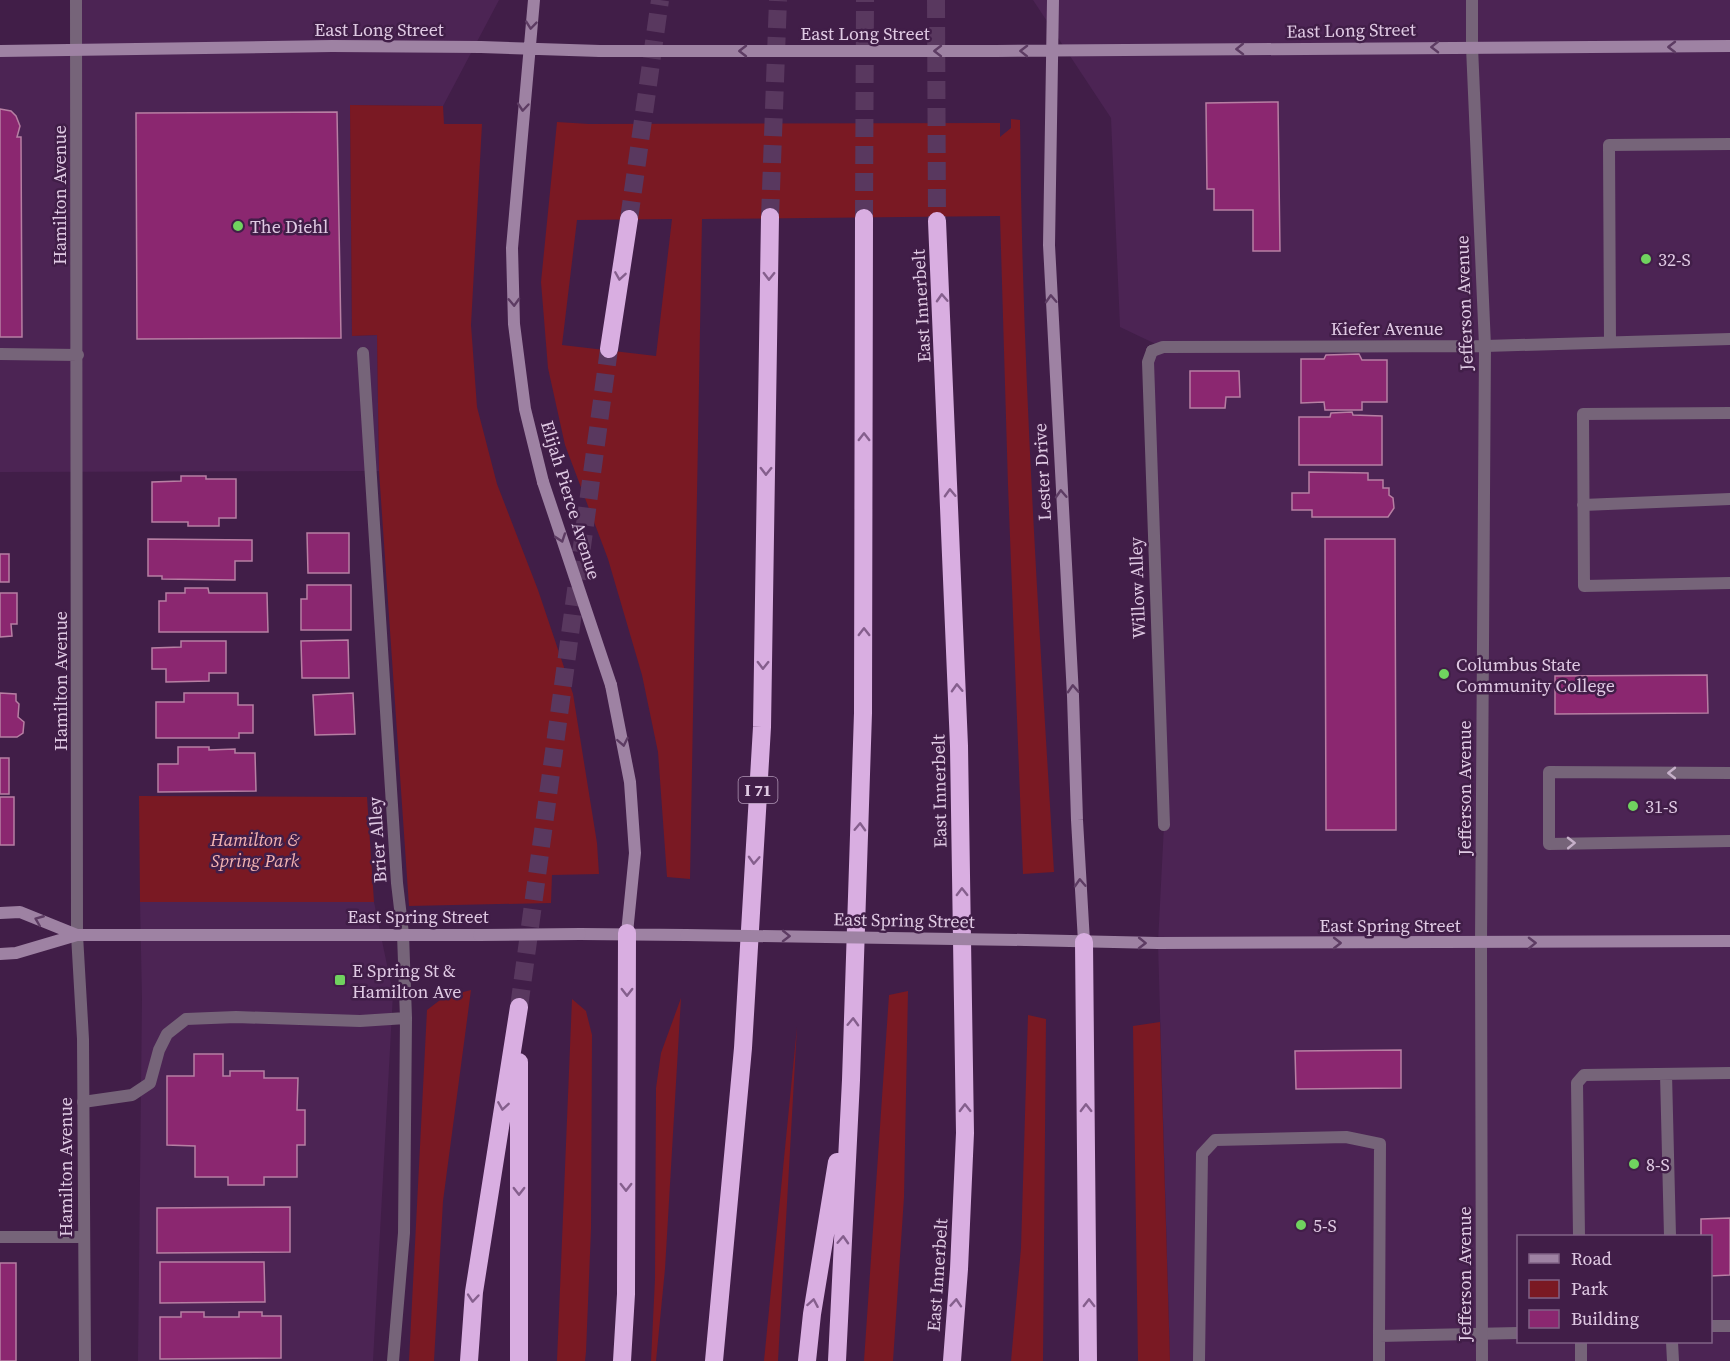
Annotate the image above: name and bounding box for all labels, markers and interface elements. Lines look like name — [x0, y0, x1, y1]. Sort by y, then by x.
street label: East Long Street — [1286, 16, 1416, 44]
street label: East Long Street — [314, 17, 444, 42]
one-way arrow — [525, 20, 538, 29]
street label: East Long Street — [800, 21, 930, 46]
one-way arrow — [1430, 41, 1439, 53]
one-way arrow — [1667, 41, 1676, 53]
one-way arrow — [1235, 43, 1244, 55]
one-way arrow — [738, 45, 747, 57]
one-way arrow — [933, 45, 942, 57]
one-way arrow — [1019, 45, 1028, 57]
one-way arrow — [517, 103, 530, 112]
street label: Hamilton Avenue — [47, 125, 72, 265]
place label: The Diehl — [250, 214, 328, 239]
marker: The Diehl — [231, 219, 245, 233]
street label: Jefferson Avenue — [1449, 235, 1479, 372]
place label: 32-S — [1658, 247, 1691, 272]
street label: East Innerbelt — [906, 248, 936, 363]
marker: 32-S — [1639, 252, 1653, 266]
one-way arrow — [614, 271, 627, 281]
one-way arrow — [763, 271, 775, 280]
one-way arrow — [935, 293, 948, 302]
one-way arrow — [1045, 295, 1058, 304]
one-way arrow — [507, 297, 520, 306]
street label: Kiefer Avenue — [1331, 316, 1443, 341]
street label: Elijah Pierce Avenue — [535, 418, 607, 582]
street label: Lester Drive — [1027, 422, 1057, 522]
one-way arrow — [858, 432, 870, 441]
one-way arrow — [760, 466, 772, 475]
one-way arrow — [943, 488, 956, 497]
one-way arrow — [1055, 489, 1068, 498]
one-way arrow — [554, 532, 567, 543]
street label: Willow Alley — [1123, 536, 1151, 639]
street label: Hamilton Avenue — [48, 611, 73, 751]
one-way arrow — [858, 627, 870, 636]
place label: Columbus State Community College — [1456, 652, 1615, 698]
one-way arrow — [757, 661, 769, 670]
marker: Columbus State Community College — [1437, 667, 1451, 681]
one-way arrow — [951, 683, 963, 692]
one-way arrow — [1066, 684, 1079, 693]
street label: Jefferson Avenue — [1452, 720, 1477, 857]
street label: East Innerbelt — [926, 734, 952, 848]
one-way arrow — [616, 737, 629, 747]
one-way arrow — [1667, 767, 1676, 779]
road number: I 71 — [738, 777, 777, 803]
place label: 31-S — [1645, 794, 1678, 819]
street label: Brier Alley — [361, 795, 392, 884]
marker: 31-S — [1626, 799, 1640, 813]
one-way arrow — [853, 822, 866, 831]
park label: Hamilton & Spring Park — [209, 827, 300, 873]
one-way arrow — [1566, 837, 1575, 849]
one-way arrow — [748, 856, 761, 865]
one-way arrow — [1074, 879, 1087, 888]
one-way arrow — [955, 887, 968, 896]
street label: East Spring Street — [347, 904, 489, 929]
street label: East Spring Street — [833, 906, 975, 934]
street label: East Spring Street — [1319, 913, 1461, 938]
one-way arrow — [35, 915, 46, 927]
one-way arrow — [782, 930, 791, 942]
one-way arrow — [1138, 937, 1147, 949]
one-way arrow — [1333, 937, 1342, 949]
one-way arrow — [1528, 937, 1537, 949]
place label: E Spring St & Hamilton Ave — [352, 958, 461, 1004]
marker: E Spring St & Hamilton Ave — [333, 973, 347, 987]
one-way arrow — [621, 987, 633, 996]
one-way arrow — [847, 1017, 860, 1026]
street label: Hamilton Avenue — [53, 1097, 78, 1237]
one-way arrow — [498, 1101, 510, 1110]
one-way arrow — [959, 1103, 971, 1112]
one-way arrow — [1080, 1103, 1092, 1112]
place label: 8-S — [1646, 1152, 1670, 1177]
marker: 8-S — [1627, 1157, 1641, 1171]
one-way arrow — [620, 1182, 632, 1191]
one-way arrow — [513, 1187, 525, 1196]
street label: Jefferson Avenue — [1452, 1206, 1477, 1343]
place label: 5-S — [1313, 1213, 1337, 1238]
street label: East Innerbelt — [921, 1217, 953, 1333]
marker: 5-S — [1294, 1218, 1308, 1232]
one-way arrow — [837, 1235, 850, 1244]
legend — [1517, 1235, 1712, 1343]
text: Road — [1571, 1246, 1612, 1271]
text: Park — [1571, 1276, 1608, 1301]
one-way arrow — [467, 1294, 480, 1303]
one-way arrow — [807, 1298, 819, 1308]
one-way arrow — [950, 1298, 963, 1307]
one-way arrow — [1082, 1298, 1095, 1307]
text: Building — [1571, 1306, 1639, 1331]

